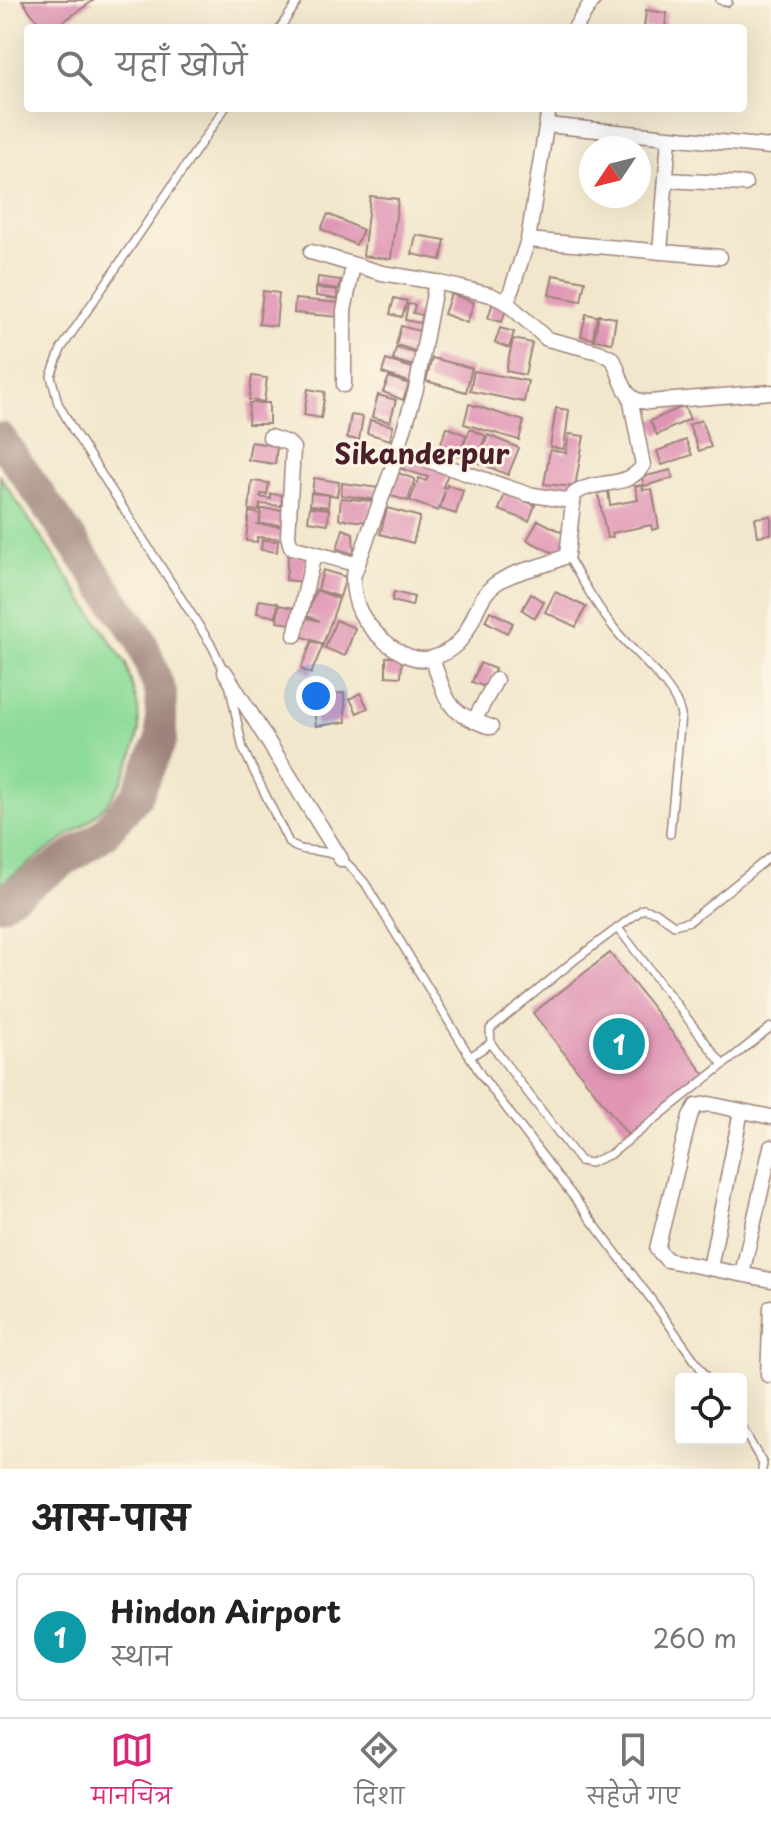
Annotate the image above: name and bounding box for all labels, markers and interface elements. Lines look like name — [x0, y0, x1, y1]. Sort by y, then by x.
search box — [24, 24, 747, 112]
text: यहाँ खोजें — [116, 41, 247, 86]
icon: search — [52, 46, 96, 90]
north arrow — [579, 136, 651, 208]
district label: Sikanderpur — [334, 431, 510, 474]
your location — [296, 676, 336, 716]
pin: 1 — [593, 1014, 645, 1074]
map controls — [675, 1373, 747, 1445]
button: locate — [675, 1373, 747, 1445]
text: आस-पास — [32, 1490, 190, 1542]
text: Hindon Airport — [110, 1588, 341, 1633]
text: 1 — [54, 1618, 66, 1657]
text: 260 m — [653, 1618, 737, 1657]
text: स्थान — [110, 1636, 172, 1675]
tab: मानचित्र — [91, 1728, 172, 1821]
tab: दिशा — [354, 1728, 404, 1821]
tab: सहेजे गए — [587, 1728, 680, 1821]

